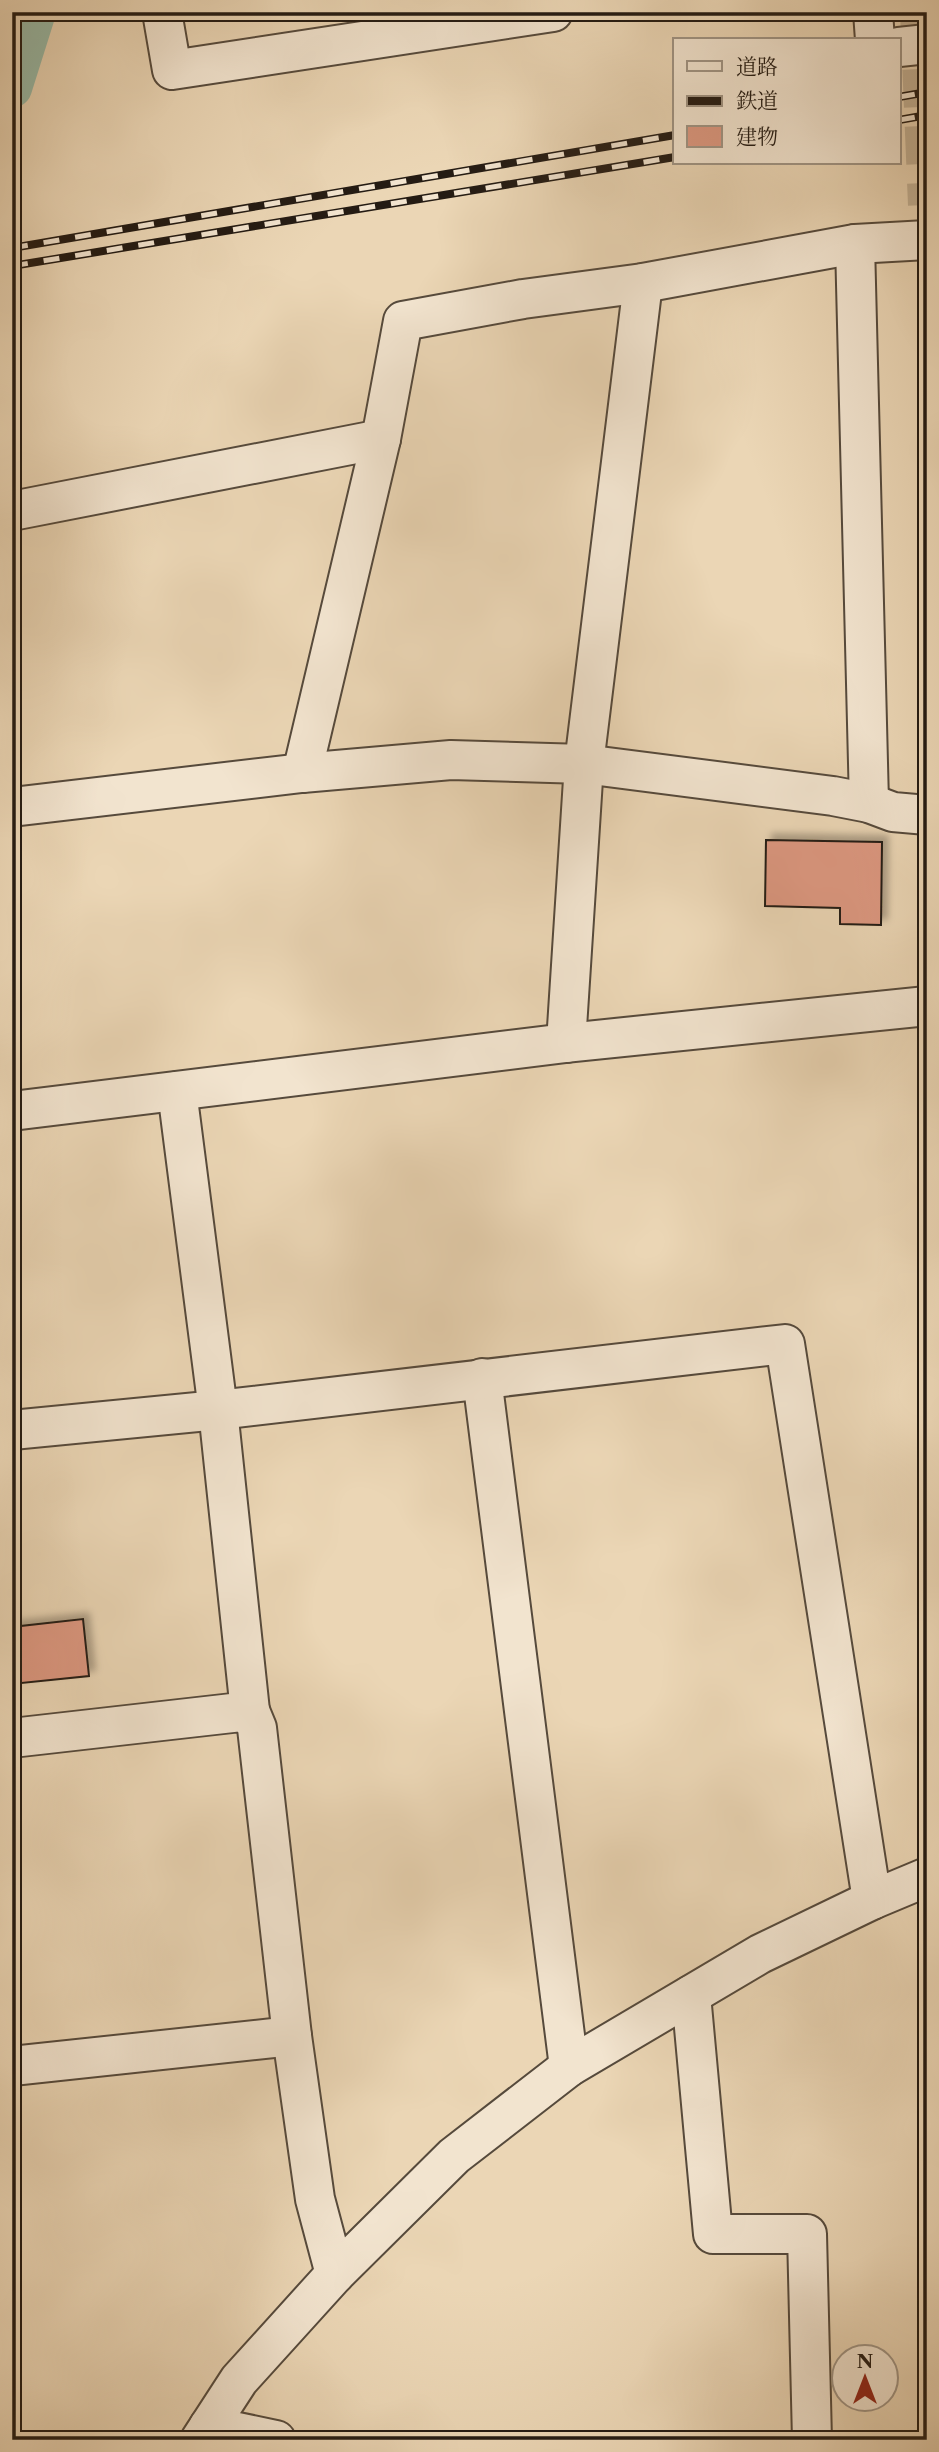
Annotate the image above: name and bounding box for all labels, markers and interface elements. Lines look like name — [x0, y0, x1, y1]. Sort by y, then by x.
legend — [673, 38, 900, 164]
text: 道路 — [736, 54, 778, 79]
text: 鉄道 — [736, 88, 778, 113]
text: 建物 — [736, 124, 778, 149]
north arrow — [830, 2344, 900, 2414]
text: N — [857, 2350, 873, 2373]

